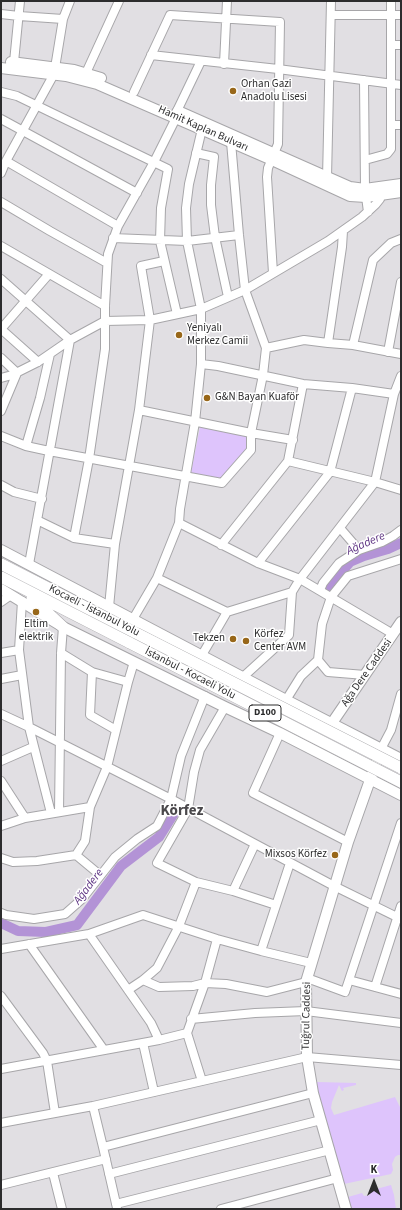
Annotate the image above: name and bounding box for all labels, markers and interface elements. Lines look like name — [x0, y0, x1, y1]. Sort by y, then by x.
place label: Orhan Gazi Anadolu Lisesi — [241, 78, 307, 104]
marker: Orhan Gazi Anadolu Lisesi — [228, 86, 238, 96]
street label: Hamit Kaplan Bulvarı — [156, 103, 250, 155]
place label: Yeniyalı Merkez Camii — [187, 322, 248, 348]
marker: Yeniyalı Merkez Camii — [174, 330, 184, 340]
place label: G&N Bayan Kuaför — [215, 391, 299, 405]
marker: G&N Bayan Kuaför — [202, 393, 212, 403]
water label: Ağadere — [344, 529, 388, 559]
street label: Kocaeli - İstanbul Yolu — [46, 582, 142, 640]
marker: Eltim elektrik — [31, 607, 41, 617]
place label: Eltim elektrik — [19, 618, 53, 644]
place label: Körfez Center AVM — [254, 628, 306, 654]
place label: Tekzen — [193, 632, 225, 646]
marker: Tekzen — [228, 634, 238, 644]
marker: Körfez Center AVM — [241, 636, 251, 646]
street label: Ağa Dere Caddesi — [339, 637, 395, 709]
street label: İstanbul - Kocaeli Yolu — [142, 645, 238, 703]
road number: D100 — [249, 705, 281, 721]
district label: Körfez — [161, 803, 203, 821]
place label: Mixsos Körfez — [265, 848, 327, 862]
marker: Mixsos Körfez — [330, 850, 340, 860]
water label: Ağadere — [71, 866, 107, 908]
street label: Tuğrul Caddesi — [300, 982, 314, 1050]
north arrow — [354, 1162, 394, 1202]
text: K — [371, 1162, 377, 1177]

